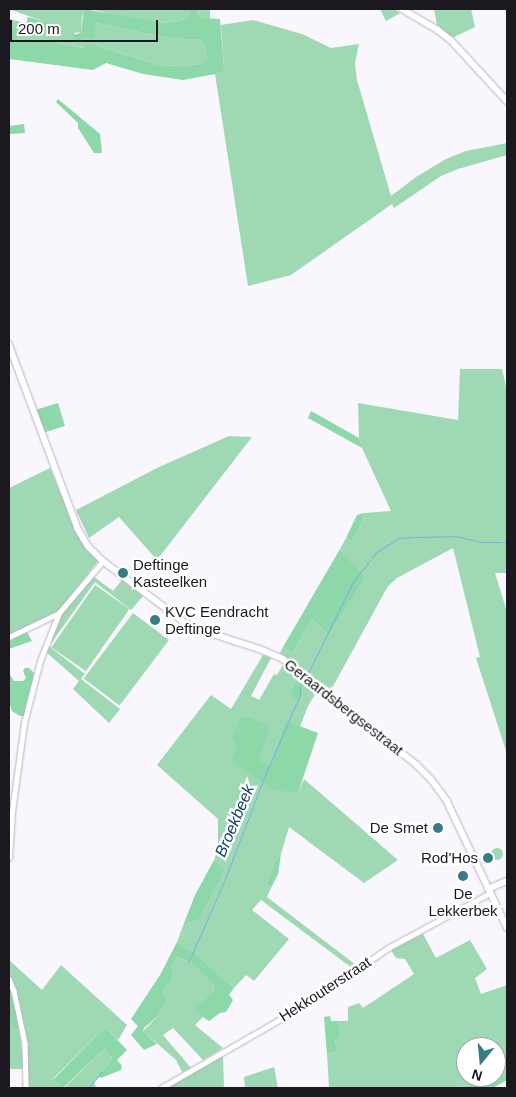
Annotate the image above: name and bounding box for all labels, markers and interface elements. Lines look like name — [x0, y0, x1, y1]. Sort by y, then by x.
scale bar — [12, 10, 160, 42]
text: 200 m — [18, 20, 60, 37]
place label: Deftinge Kasteelken — [133, 555, 207, 590]
marker: Deftinge Kasteelken — [117, 567, 129, 579]
place label: KVC Eendracht Deftinge — [165, 602, 268, 637]
marker: KVC Eendracht Deftinge — [149, 614, 161, 626]
street label: Geraardsbergsestraat — [281, 655, 407, 759]
water label: Broekbeek — [211, 782, 259, 860]
place label: De Smet — [370, 819, 428, 837]
marker: De Smet — [432, 822, 444, 834]
place label: Rod'Hos — [421, 849, 478, 867]
marker: Rod'Hos — [482, 852, 494, 864]
marker: De Lekkerbek — [457, 870, 469, 882]
place label: De Lekkerbek — [428, 884, 498, 919]
street label: Hekkouterstraat — [276, 953, 374, 1025]
north arrow — [456, 1037, 506, 1087]
text: N — [470, 1066, 484, 1085]

